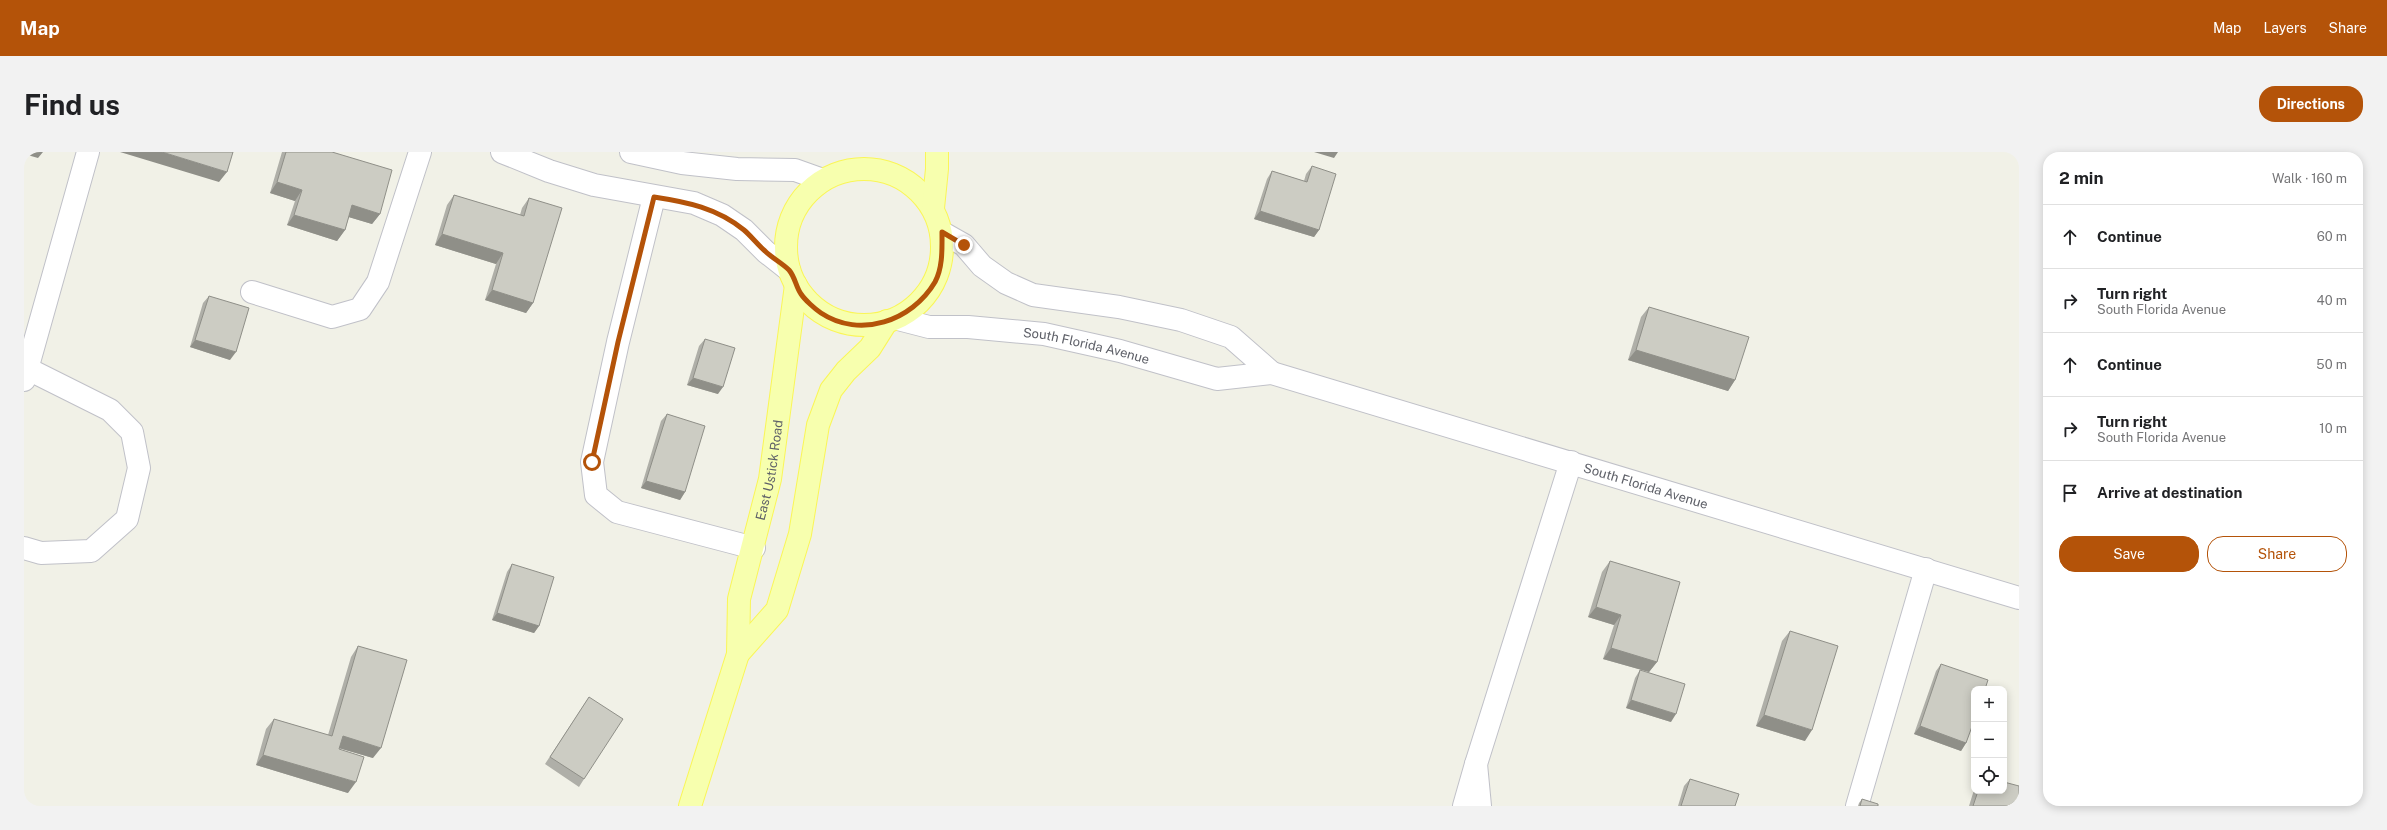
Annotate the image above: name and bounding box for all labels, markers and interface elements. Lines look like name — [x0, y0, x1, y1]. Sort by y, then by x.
text: Map — [20, 17, 60, 39]
text: Map — [2213, 20, 2241, 36]
text: Layers — [2263, 20, 2307, 36]
text: Share — [2329, 20, 2367, 36]
button: Directions — [2259, 86, 2363, 122]
text: Find us — [24, 88, 120, 121]
text: 2 min — [2059, 168, 2104, 188]
text: Walk · 160 m — [2272, 171, 2347, 186]
icon: ahead — [2059, 226, 2081, 248]
text: Continue — [2097, 228, 2162, 245]
text: 60 m — [2317, 229, 2347, 244]
route end — [955, 236, 973, 254]
text: Turn right — [2097, 285, 2167, 302]
icon: right — [2059, 290, 2081, 312]
text: 40 m — [2316, 293, 2347, 308]
text: South Florida Avenue — [2097, 302, 2226, 317]
street label: South Florida Avenue — [1022, 325, 1151, 367]
icon: ahead — [2059, 354, 2081, 376]
text: Continue — [2097, 356, 2162, 373]
text: 50 m — [2316, 357, 2347, 372]
text: Turn right — [2097, 413, 2167, 430]
icon: right — [2059, 418, 2081, 440]
street label: East Ustick Road — [752, 419, 785, 522]
text: 10 m — [2319, 421, 2347, 436]
text: South Florida Avenue — [2097, 430, 2226, 445]
route start — [583, 453, 601, 471]
street label: South Florida Avenue — [1582, 460, 1710, 511]
icon: arrive — [2059, 482, 2081, 504]
text: Arrive at destination — [2097, 484, 2242, 501]
button: Save — [2059, 536, 2199, 572]
button: Share — [2207, 536, 2347, 572]
map controls — [1971, 686, 2007, 794]
button: + — [1971, 686, 2007, 722]
button: − — [1971, 722, 2007, 758]
button: locate — [1971, 758, 2007, 794]

